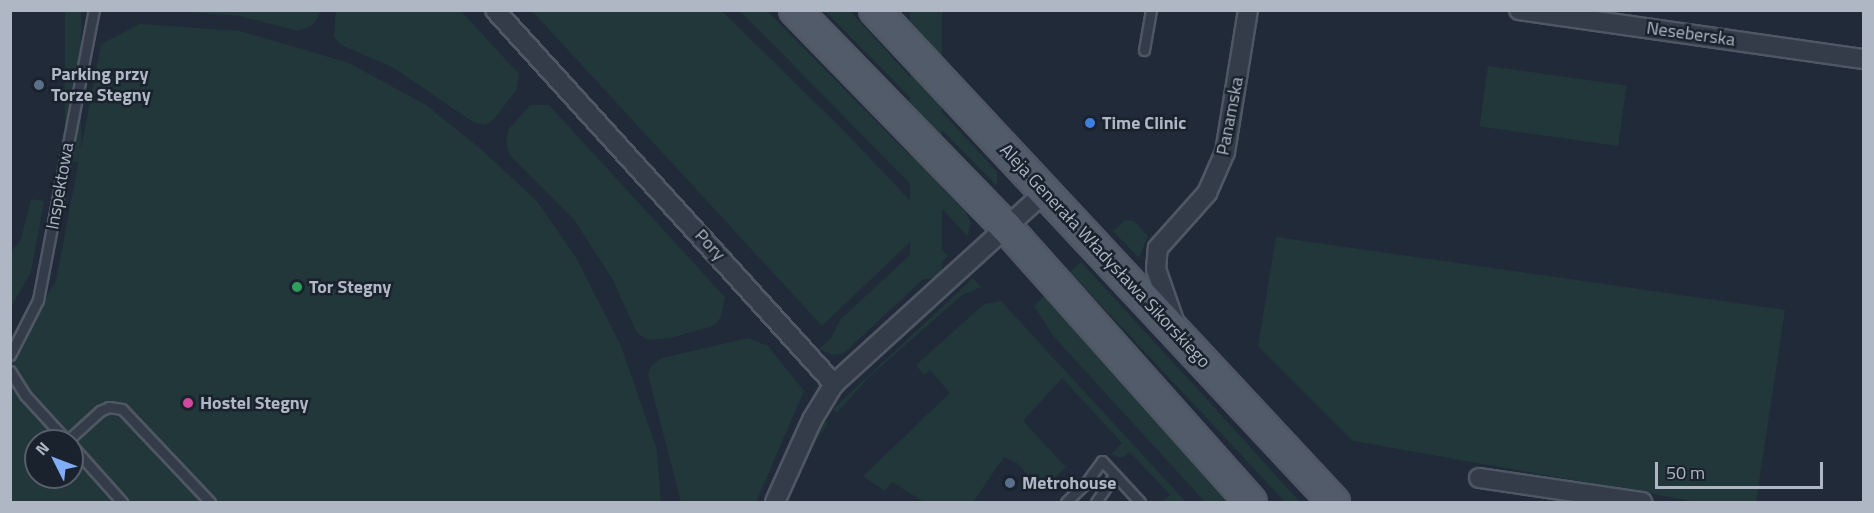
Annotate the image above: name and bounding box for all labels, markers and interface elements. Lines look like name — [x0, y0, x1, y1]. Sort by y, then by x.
street label: Neseberska — [1645, 17, 1737, 51]
place label: Parking przy Torze Stegny — [51, 64, 151, 106]
street label: Panamska — [1212, 75, 1248, 157]
marker: Parking przy Torze Stegny — [32, 78, 46, 92]
place label: Time Clinic — [1102, 112, 1186, 134]
marker: Time Clinic — [1083, 116, 1097, 130]
street label: Aleja Generała Władysława Sikorskiego — [995, 140, 1215, 372]
street label: Inspektowa — [42, 141, 78, 231]
street label: Pory — [690, 225, 730, 265]
place label: Tor Stegny — [309, 276, 391, 298]
marker: Tor Stegny — [290, 280, 304, 294]
place label: Hostel Stegny — [200, 392, 309, 414]
marker: Hostel Stegny — [181, 396, 195, 410]
north arrow — [24, 429, 84, 489]
text: N — [29, 436, 55, 460]
scale bar — [1658, 450, 1826, 488]
text: 50 m — [1666, 459, 1705, 486]
place label: Metrohouse — [1022, 472, 1116, 494]
marker: Metrohouse — [1003, 476, 1017, 490]

